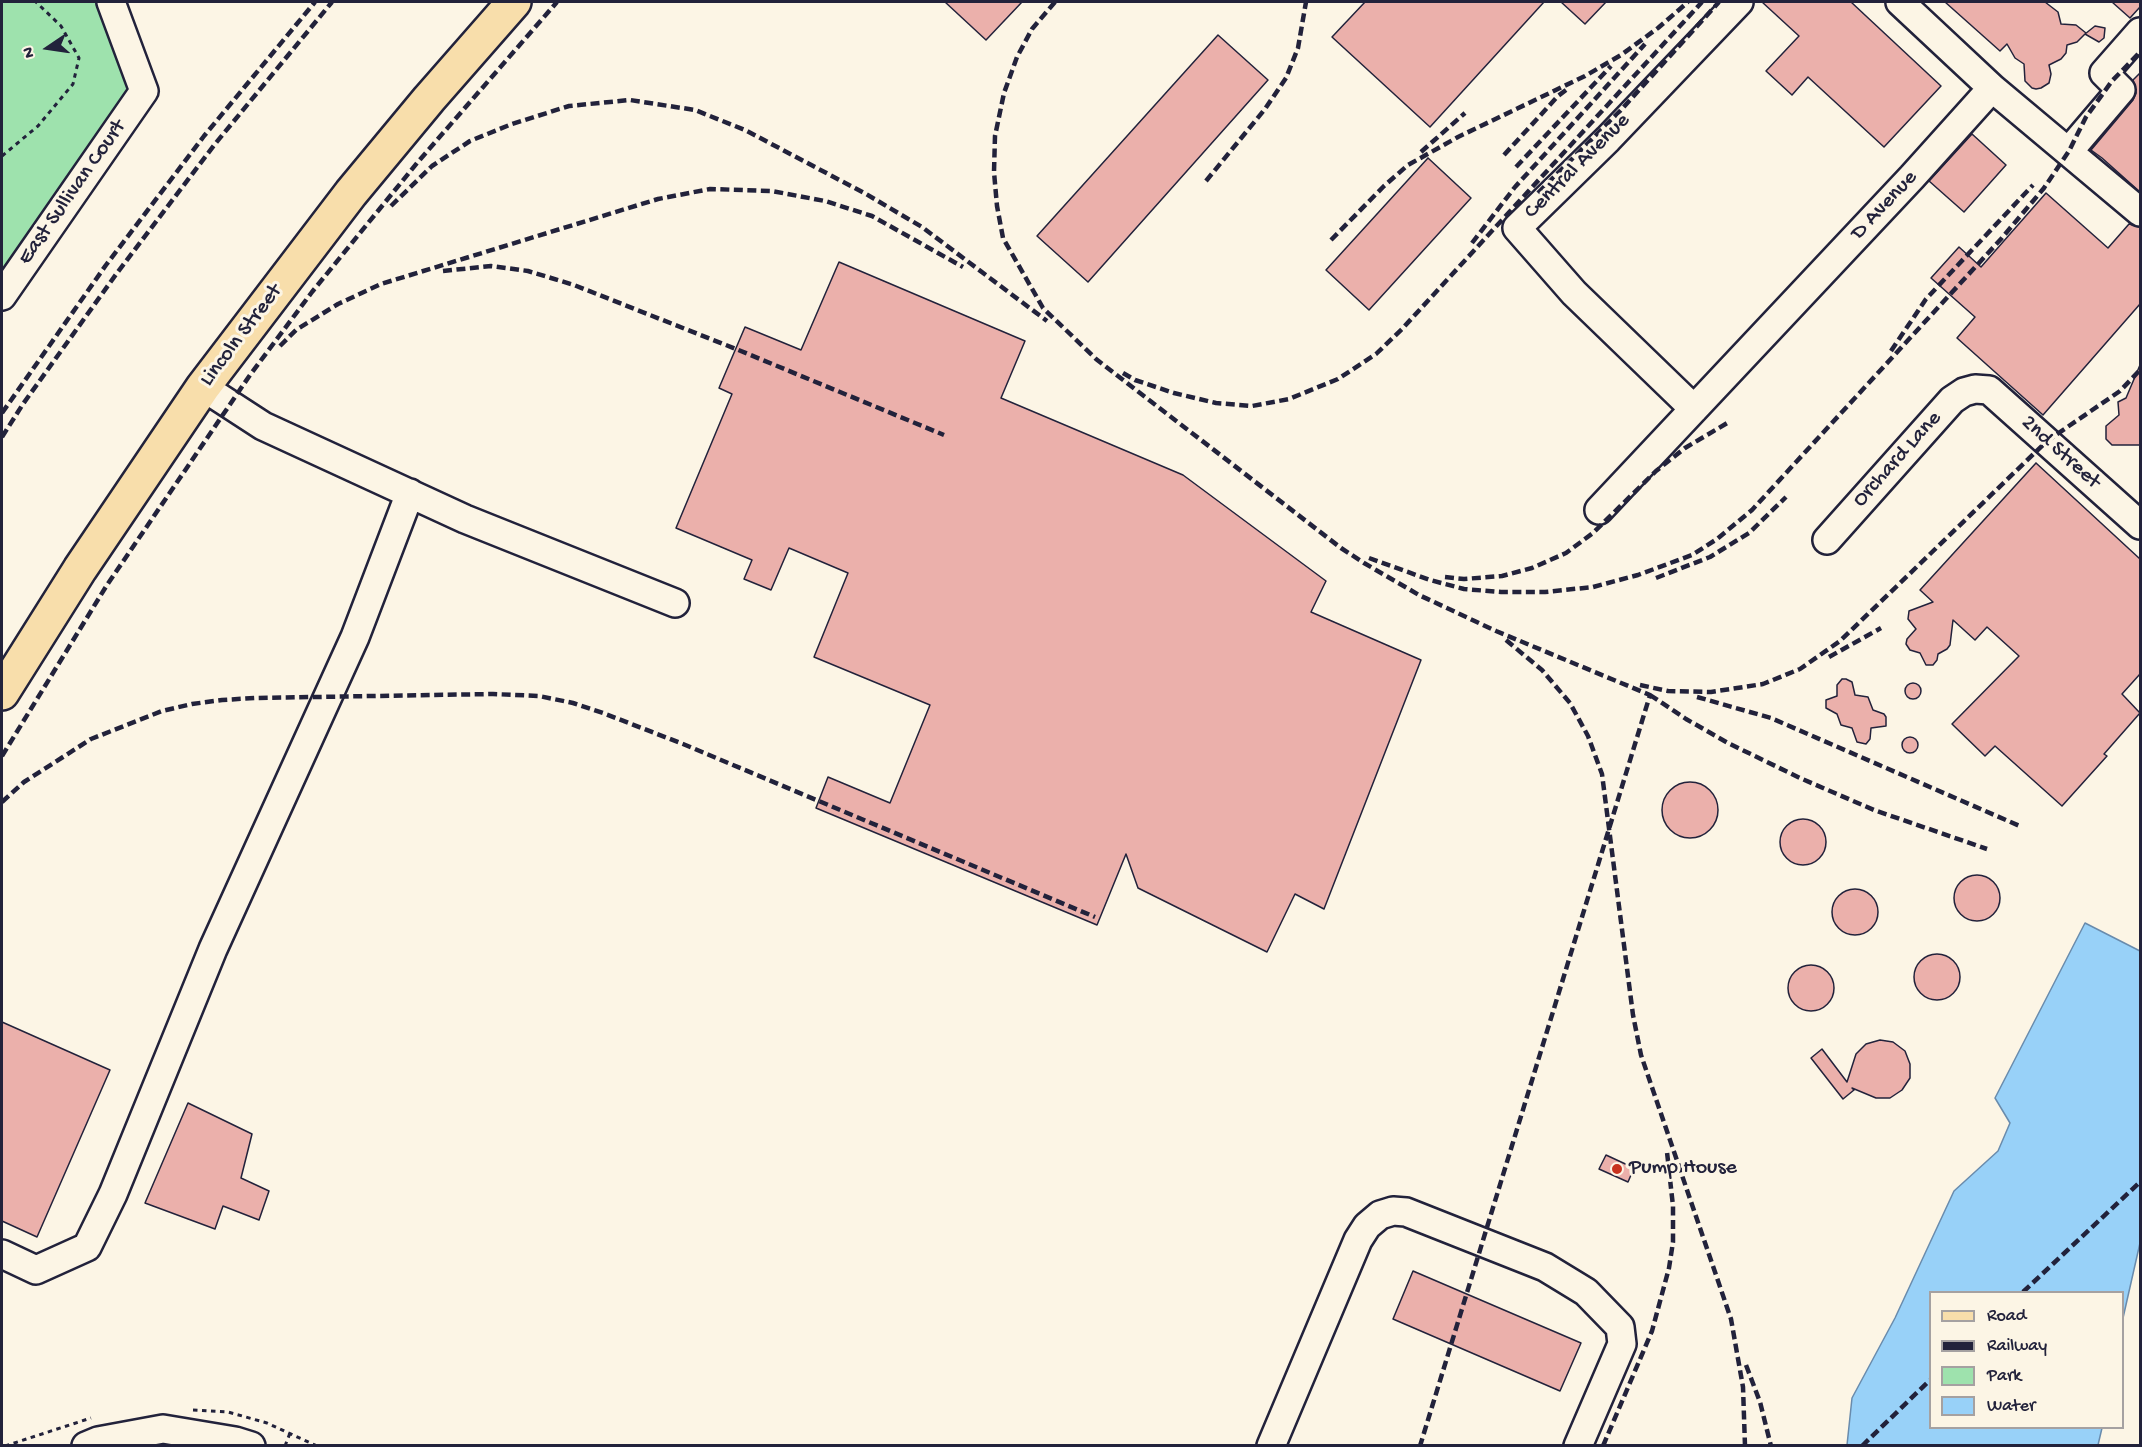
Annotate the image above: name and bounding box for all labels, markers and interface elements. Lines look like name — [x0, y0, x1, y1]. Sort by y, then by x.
north arrow — [18, 18, 78, 78]
text: N — [20, 45, 40, 59]
street label: Central Avenue — [1520, 109, 1636, 225]
street label: East Sullivan Court — [13, 115, 133, 271]
street label: D Avenue — [1846, 166, 1924, 246]
street label: Lincoln Street — [195, 280, 289, 392]
street label: Orchard Lane — [1848, 406, 1948, 514]
street label: 2nd Street — [2015, 410, 2105, 496]
place label: Pump House — [1629, 1156, 1737, 1182]
marker: Pump House — [1610, 1162, 1624, 1176]
legend — [1929, 1291, 2124, 1429]
text: Road — [1987, 1306, 2026, 1327]
text: Railway — [1987, 1336, 2047, 1357]
text: Park — [1987, 1366, 2021, 1387]
text: Water — [1987, 1396, 2035, 1417]

